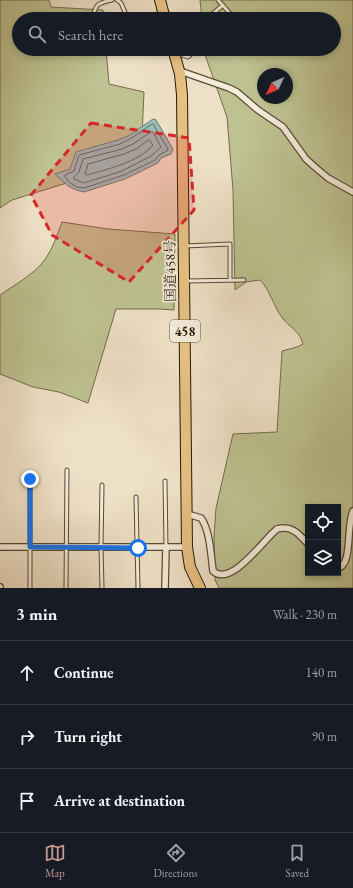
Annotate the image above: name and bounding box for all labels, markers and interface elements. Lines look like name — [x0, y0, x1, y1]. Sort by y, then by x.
search box — [12, 12, 341, 56]
icon: search — [26, 23, 48, 45]
text: Search here — [58, 25, 123, 44]
north arrow — [257, 68, 293, 104]
street label: 国道458号 — [160, 240, 180, 302]
road number: 458 — [170, 320, 200, 342]
route end — [21, 470, 39, 488]
map controls — [305, 504, 341, 576]
button: locate — [305, 504, 341, 540]
route start — [129, 539, 147, 557]
button: layers — [305, 540, 341, 576]
text: 3 min — [16, 603, 57, 625]
text: Walk · 230 m — [273, 606, 337, 623]
icon: ahead — [16, 662, 38, 684]
text: Continue — [54, 663, 114, 682]
text: 140 m — [306, 664, 337, 681]
icon: right — [16, 726, 38, 748]
text: Turn right — [54, 727, 122, 746]
text: 90 m — [312, 728, 337, 745]
icon: arrive — [16, 790, 38, 812]
text: Arrive at destination — [54, 791, 185, 810]
tab: Map — [44, 842, 66, 880]
tab: Directions — [154, 842, 198, 880]
tab: Saved — [286, 842, 309, 880]

